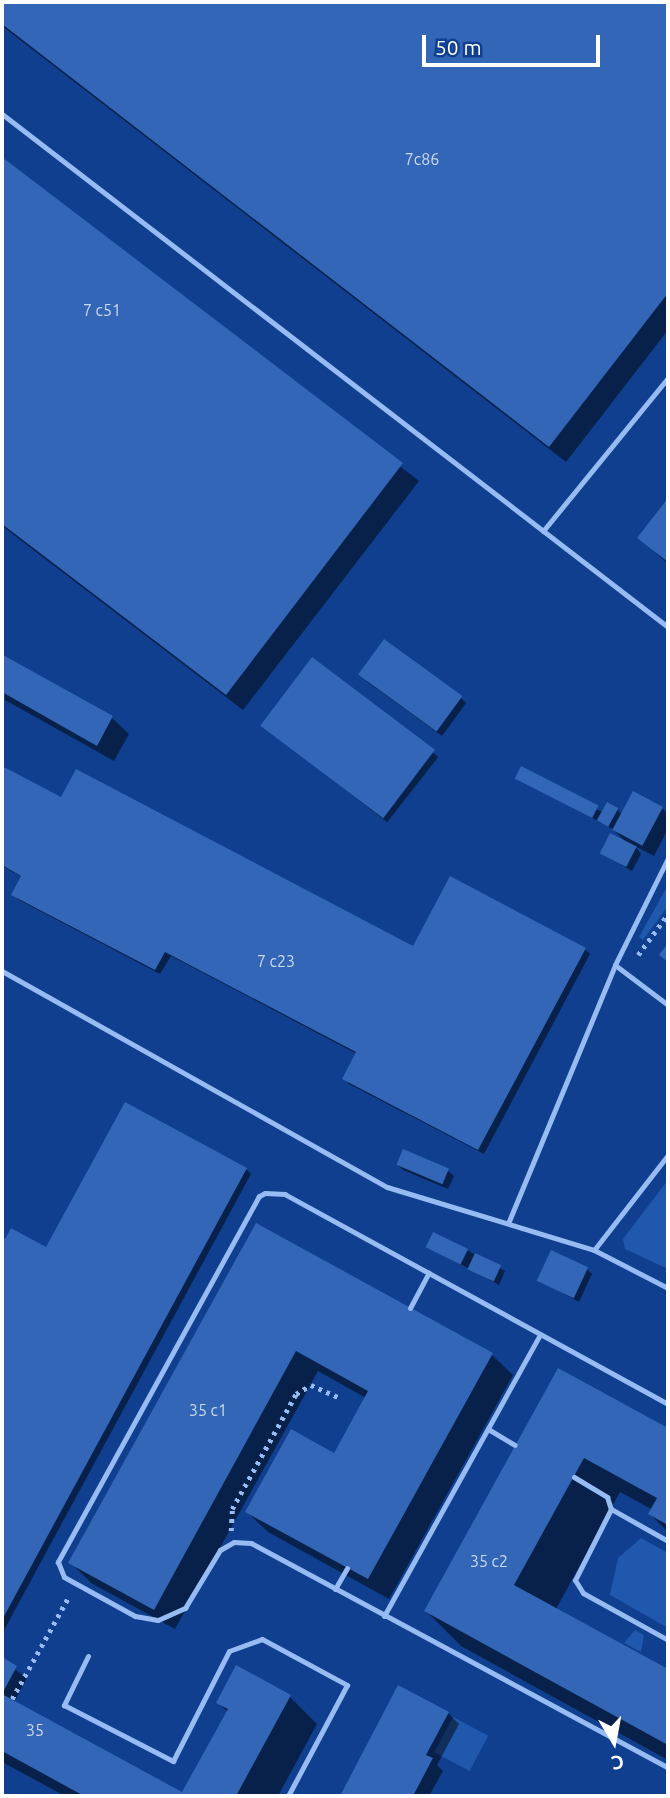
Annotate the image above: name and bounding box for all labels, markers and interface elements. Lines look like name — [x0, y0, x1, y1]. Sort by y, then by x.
scale bar — [425, 21, 604, 65]
text: 50 m — [435, 35, 482, 59]
house number: 7с86 — [405, 149, 439, 169]
house number: 7 с51 — [83, 300, 121, 320]
house number: 7 с23 — [257, 951, 295, 971]
house number: 35 с1 — [189, 1400, 227, 1420]
house number: 35 с2 — [470, 1551, 508, 1571]
north arrow — [579, 1707, 649, 1777]
house number: 35 — [26, 1720, 44, 1740]
text: С — [610, 1751, 626, 1775]

